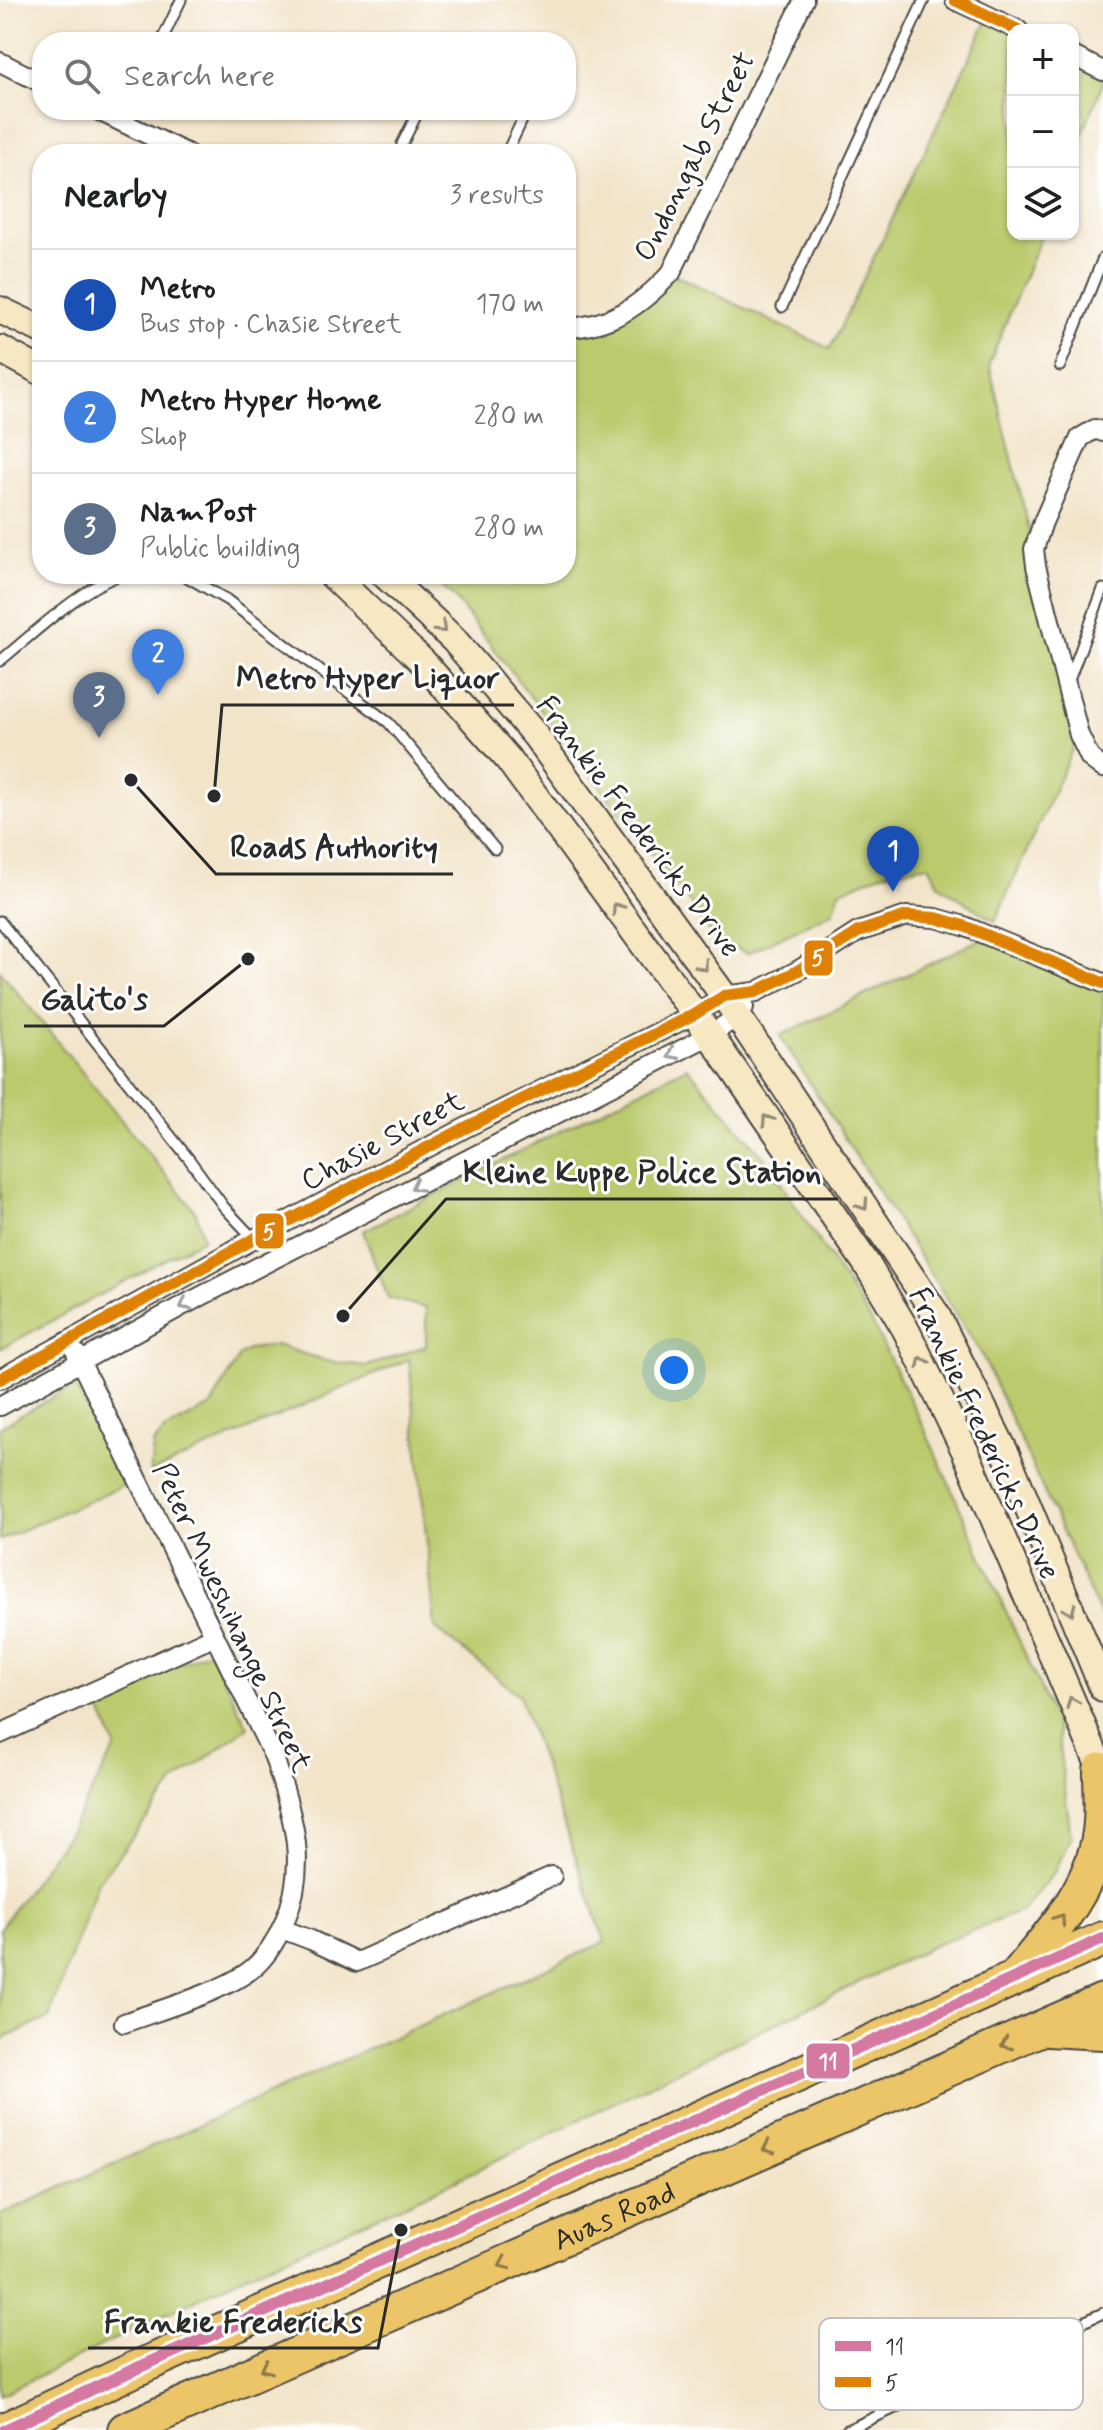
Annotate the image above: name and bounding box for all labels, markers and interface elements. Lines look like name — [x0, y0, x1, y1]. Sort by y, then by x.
map controls — [1007, 24, 1079, 240]
button: + — [1007, 24, 1079, 96]
search box — [32, 32, 576, 120]
street label: Ondongab Street — [626, 45, 765, 268]
icon: search — [60, 54, 104, 98]
text: Search here — [124, 57, 275, 96]
button: − — [1007, 96, 1079, 168]
button: layers — [1007, 168, 1079, 240]
text: Nearby — [64, 174, 168, 219]
text: 3 results — [450, 179, 544, 213]
text: Metro — [140, 269, 216, 308]
text: 1 — [84, 288, 96, 322]
text: 170 m — [476, 288, 544, 322]
text: Bus stop · Chasie Street — [140, 308, 401, 342]
text: Metro Hyper Home — [140, 381, 381, 420]
text: 2 — [84, 400, 96, 434]
text: 280 m — [474, 400, 544, 434]
text: Shop — [140, 420, 188, 454]
text: NamPost — [140, 493, 257, 532]
text: 3 — [84, 512, 96, 546]
text: 280 m — [474, 512, 544, 546]
text: Public building — [140, 532, 300, 566]
one-way arrow — [432, 619, 446, 633]
pin: 2 — [132, 629, 184, 695]
callout: Metro Hyper Liquor — [222, 649, 514, 705]
text: Metro Hyper Liquor — [236, 658, 501, 701]
pin: 3 — [73, 672, 125, 738]
street label: Frankie Fredericks Drive — [526, 688, 749, 966]
callout: Roads Authority — [216, 818, 453, 874]
pin: 1 — [867, 826, 919, 892]
text: Roads Authority — [230, 827, 438, 869]
one-way arrow — [612, 902, 626, 916]
line badge: 5 — [803, 939, 834, 977]
text: 5 — [811, 945, 825, 973]
one-way arrow — [693, 957, 707, 972]
callout: Galito's — [24, 970, 164, 1026]
text: Galito's — [40, 979, 149, 1021]
one-way arrow — [666, 1045, 681, 1060]
street label: Chasie Street — [294, 1082, 471, 1201]
one-way arrow — [762, 1114, 777, 1128]
callout: Kleine Kuppe Police Station — [446, 1143, 838, 1199]
text: Kleine Kuppe Police Station — [463, 1152, 821, 1194]
one-way arrow — [409, 1176, 424, 1192]
one-way arrow — [853, 1197, 868, 1211]
line badge: 5 — [254, 1212, 285, 1250]
text: 5 — [262, 1219, 276, 1247]
street label: Frankie Fredericks Drive — [899, 1281, 1069, 1586]
one-way arrow — [178, 1295, 193, 1310]
your location — [654, 1350, 694, 1390]
one-way arrow — [916, 1356, 932, 1371]
street label: Peter Mweshihange Street — [141, 1456, 321, 1780]
one-way arrow — [1061, 1602, 1077, 1616]
one-way arrow — [1066, 1696, 1082, 1711]
one-way arrow — [1050, 1913, 1065, 1927]
one-way arrow — [1000, 2034, 1014, 2050]
line badge: 11 — [805, 2042, 851, 2080]
text: 11 — [818, 2049, 838, 2077]
one-way arrow — [762, 2139, 776, 2155]
street label: Auas Road — [548, 2173, 682, 2261]
one-way arrow — [498, 2254, 512, 2270]
callout: Frankie Fredericks — [88, 2292, 378, 2348]
text: Frankie Fredericks — [104, 2302, 363, 2344]
legend — [819, 2318, 1083, 2410]
text: 11 — [885, 2334, 904, 2362]
one-way arrow — [260, 2359, 274, 2375]
text: 5 — [885, 2370, 898, 2398]

